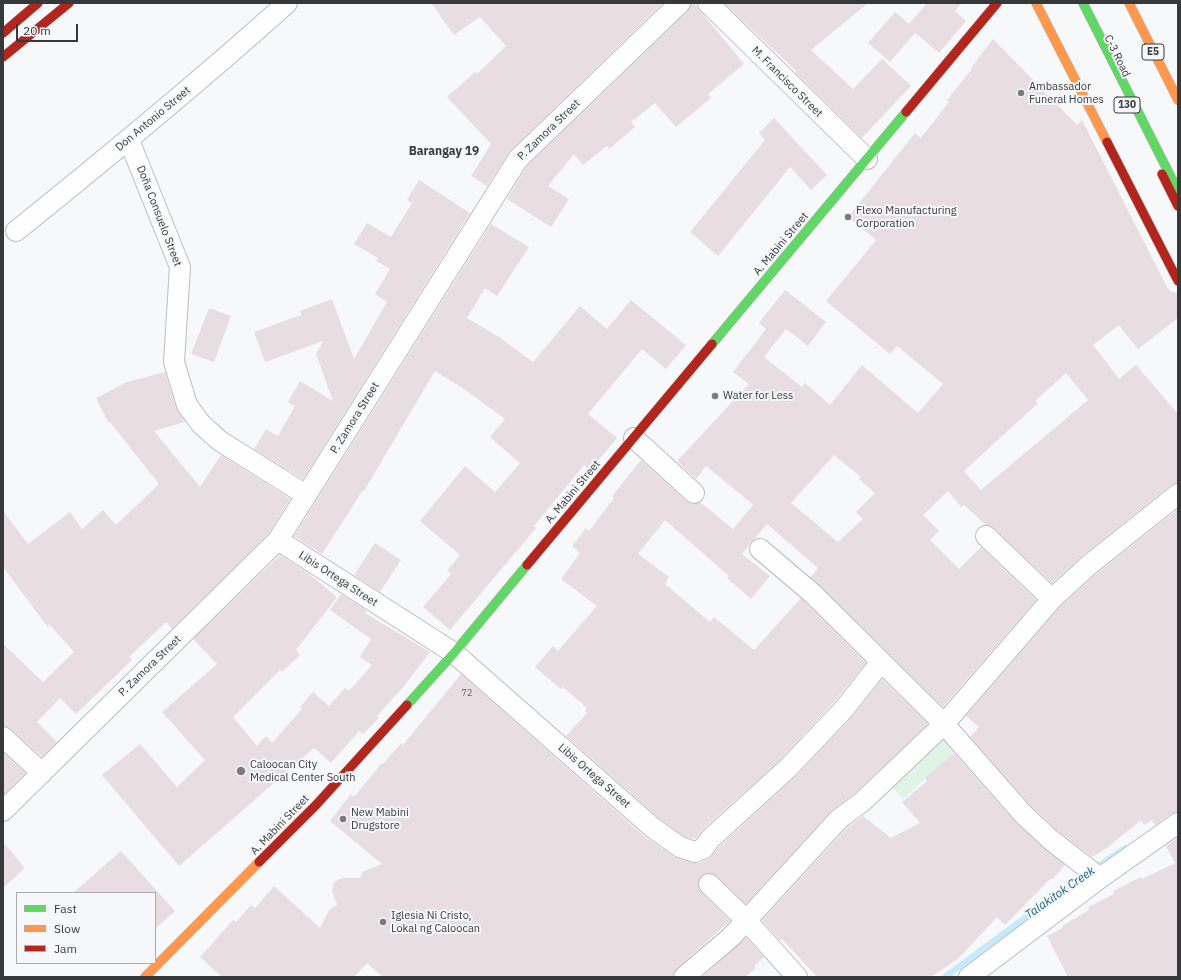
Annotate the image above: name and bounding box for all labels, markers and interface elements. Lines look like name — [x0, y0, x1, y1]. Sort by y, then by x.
scale bar — [18, 16, 80, 42]
text: 20 m — [23, 23, 51, 38]
street label: C-3 Road — [1101, 33, 1133, 79]
street label: M. Francisco Street — [749, 44, 825, 120]
road number: E5 — [1142, 44, 1164, 60]
place label: Ambassador Funeral Homes — [1029, 80, 1104, 106]
street label: Don Antonio Street — [113, 84, 193, 154]
marker: Ambassador Funeral Homes — [1016, 88, 1026, 98]
street label: P. Zamora Street — [515, 97, 583, 163]
road number: 130 — [1114, 97, 1140, 113]
district label: Barangay 19 — [409, 145, 479, 159]
street label: Doña Consuelo Street — [134, 164, 184, 268]
place label: Flexo Manufacturing Corporation — [856, 204, 956, 230]
street label: A. Mabini Street — [751, 210, 811, 278]
marker: Flexo Manufacturing Corporation — [843, 212, 853, 222]
street label: P. Zamora Street — [328, 380, 382, 456]
place label: Water for Less — [723, 389, 793, 403]
marker: Water for Less — [710, 391, 720, 401]
street label: A. Mabini Street — [543, 458, 603, 526]
street label: Libis Ortega Street — [296, 549, 380, 609]
street label: P. Zamora Street — [116, 633, 184, 699]
house number: 72 — [462, 688, 472, 698]
street label: Libis Ortega Street — [555, 741, 633, 811]
place label: Caloocan City Medical Center South — [250, 758, 356, 784]
marker: Caloocan City Medical Center South — [235, 765, 247, 777]
street label: A. Mabini Street — [248, 792, 312, 858]
place label: New Mabini Drugstore — [351, 806, 409, 832]
marker: New Mabini Drugstore — [338, 814, 348, 824]
water label: Talakitok Creek — [1022, 864, 1098, 922]
legend — [16, 892, 156, 964]
text: Fast — [54, 901, 77, 916]
place label: Iglesia Ni Cristo, Lokal ng Caloocan — [391, 909, 480, 935]
marker: Iglesia Ni Cristo, Lokal ng Caloocan — [378, 917, 388, 927]
text: Slow — [54, 921, 80, 936]
text: Jam — [54, 941, 77, 956]

